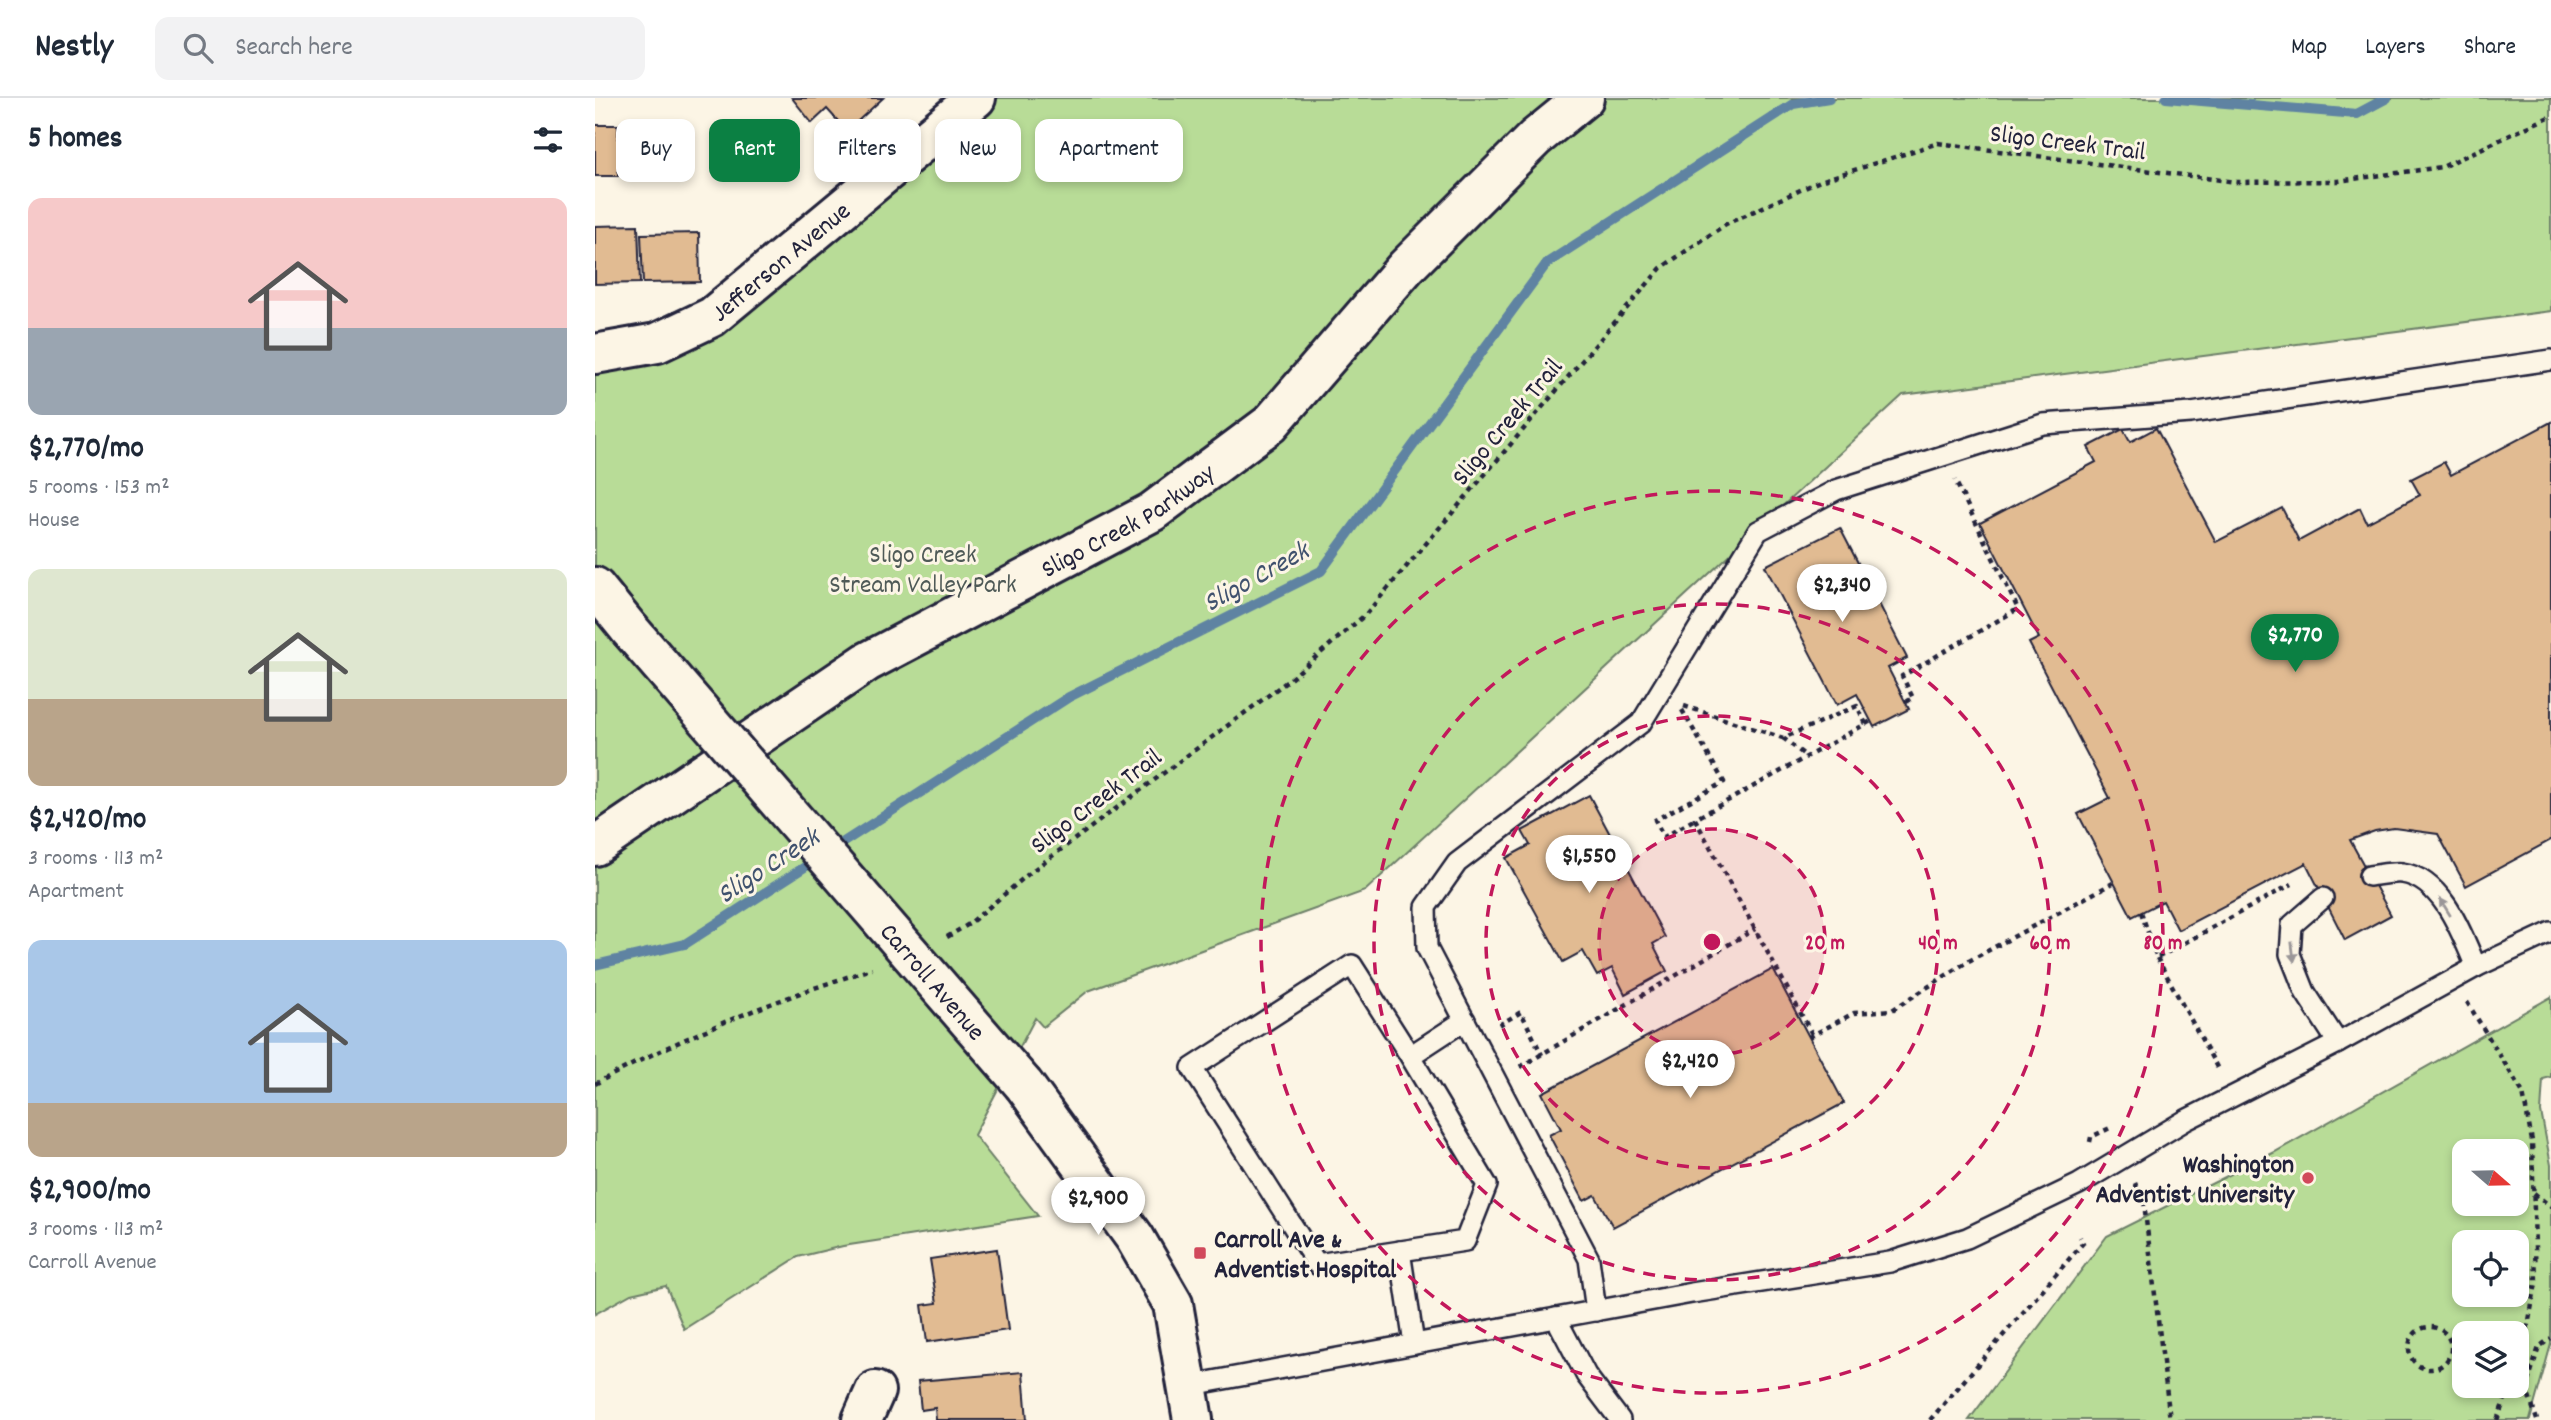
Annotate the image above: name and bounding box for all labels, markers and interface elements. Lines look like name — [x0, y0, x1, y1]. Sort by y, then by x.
search box — [155, 17, 645, 80]
text: Nestly — [35, 25, 113, 72]
icon: search — [179, 29, 217, 67]
text: Search here — [235, 30, 353, 67]
text: Map — [2291, 31, 2327, 65]
text: Layers — [2365, 31, 2426, 65]
text: Share — [2464, 31, 2516, 65]
street label: Sligo Creek Trail — [1988, 117, 2147, 172]
text: 5 homes — [28, 119, 122, 162]
chip: Buy — [616, 119, 695, 182]
chip: Rent — [709, 119, 800, 182]
chip: Filters — [814, 119, 921, 182]
chip: New — [935, 119, 1021, 182]
chip: Apartment — [1035, 119, 1183, 182]
icon: filters — [529, 121, 567, 159]
street label: Jefferson Avenue — [704, 194, 860, 332]
icon: home — [235, 243, 361, 369]
street label: Sligo Creek Trail — [1444, 351, 1573, 495]
text: $2,770/mo — [28, 429, 144, 472]
street label: Sligo Creek Parkway — [1035, 456, 1224, 589]
text: 5 rooms · 153 m² — [28, 472, 170, 505]
text: House — [28, 505, 80, 538]
water label: Sligo Creek — [1197, 533, 1320, 625]
park label: Sligo Creek Stream Valley Park — [829, 538, 1017, 605]
pin: $2,340 — [1785, 564, 1899, 624]
text: $2,340 — [1813, 570, 1871, 603]
icon: home — [235, 614, 361, 740]
pin: $2,770 — [2238, 614, 2352, 674]
text: $2,770 — [2267, 620, 2323, 653]
street label: Sligo Creek Trail — [1023, 741, 1171, 865]
text: $2,420/mo — [28, 800, 146, 843]
water label: Sligo Creek — [710, 819, 831, 916]
pin: $1,550 — [1532, 836, 1646, 895]
text: $1,550 — [1562, 841, 1616, 874]
text: 3 rooms · 113 m² — [28, 843, 164, 876]
text: Apartment — [28, 876, 124, 909]
one-way arrow — [2438, 897, 2451, 917]
street label: Carroll Avenue — [869, 916, 993, 1050]
centre of rings — [1700, 930, 1724, 954]
text: 20 m — [1805, 930, 1845, 960]
text: 40 m — [1918, 930, 1958, 960]
text: 60 m — [2030, 930, 2070, 960]
text: 80 m — [2143, 930, 2183, 960]
one-way arrow — [2287, 941, 2298, 963]
icon: home — [235, 985, 361, 1111]
pin: $2,420 — [1633, 1040, 1747, 1100]
text: $2,420 — [1661, 1046, 1719, 1079]
north arrow — [2452, 1139, 2529, 1216]
map controls — [2452, 1139, 2529, 1398]
place label: Washington Adventist University — [2095, 1148, 2295, 1215]
marker: Washington Adventist University — [2300, 1170, 2316, 1186]
text: $2,900/mo — [28, 1171, 151, 1214]
pin: $2,900 — [1041, 1178, 1155, 1237]
text: $2,900 — [1067, 1183, 1129, 1216]
text: 3 rooms · 113 m² — [28, 1214, 164, 1247]
place label: Carroll Ave & Adventist Hospital — [1214, 1223, 1397, 1290]
button: locate — [2452, 1230, 2529, 1307]
marker: Carroll Ave & Adventist Hospital — [1192, 1245, 1208, 1261]
text: Carroll Avenue — [28, 1247, 157, 1280]
button: layers — [2452, 1321, 2529, 1398]

